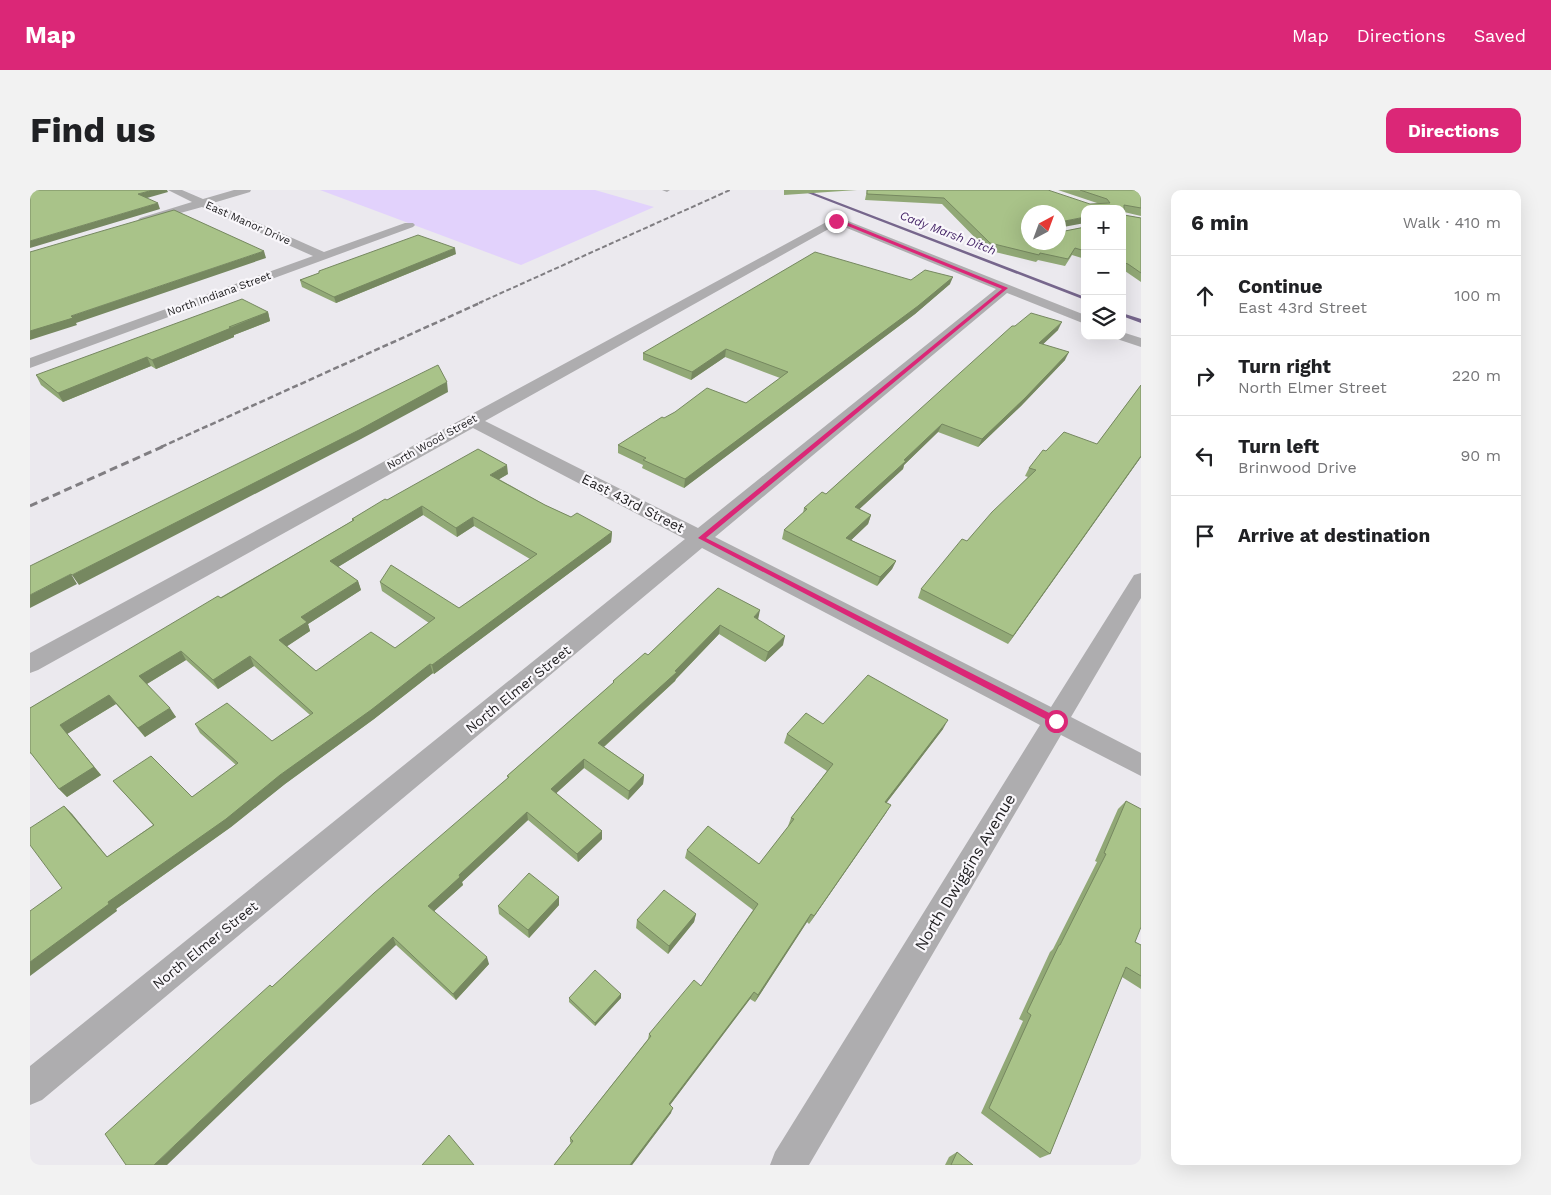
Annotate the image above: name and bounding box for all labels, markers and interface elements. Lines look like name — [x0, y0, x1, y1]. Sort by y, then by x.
text: Map — [25, 21, 76, 49]
text: Map — [1292, 25, 1329, 46]
text: Directions — [1357, 25, 1446, 46]
text: Saved — [1474, 25, 1526, 46]
button: Directions — [1386, 108, 1521, 153]
text: Find us — [30, 109, 156, 151]
street label: East Manor Drive — [203, 198, 293, 248]
north arrow — [1021, 205, 1066, 250]
map controls — [1081, 205, 1126, 340]
button: + — [1081, 205, 1126, 250]
water label: Cady Marsh Ditch — [898, 208, 998, 258]
route end — [825, 210, 848, 233]
text: 6 min — [1191, 210, 1249, 235]
text: Walk · 410 m — [1403, 213, 1501, 232]
button: − — [1081, 250, 1126, 295]
street label: North Indiana Street — [165, 269, 273, 319]
text: Continue — [1238, 275, 1322, 298]
icon: ahead — [1191, 282, 1219, 310]
text: 100 m — [1454, 286, 1501, 305]
button: layers — [1081, 295, 1126, 340]
text: East 43rd Street — [1238, 298, 1367, 317]
text: Turn right — [1238, 355, 1331, 378]
icon: right — [1191, 362, 1219, 390]
text: 220 m — [1452, 366, 1501, 385]
text: North Elmer Street — [1238, 378, 1387, 397]
street label: North Wood Street — [385, 412, 480, 472]
text: Turn left — [1238, 435, 1319, 458]
icon: left — [1191, 442, 1219, 470]
text: 90 m — [1460, 446, 1501, 465]
text: Brinwood Drive — [1238, 458, 1357, 477]
street label: East 43rd Street — [579, 470, 687, 536]
icon: arrive — [1191, 522, 1219, 550]
text: Arrive at destination — [1238, 524, 1430, 547]
street label: North Elmer Street — [462, 642, 574, 736]
route start — [1045, 710, 1068, 733]
street label: North Dwiggins Avenue — [911, 790, 1019, 954]
street label: North Elmer Street — [149, 898, 261, 992]

